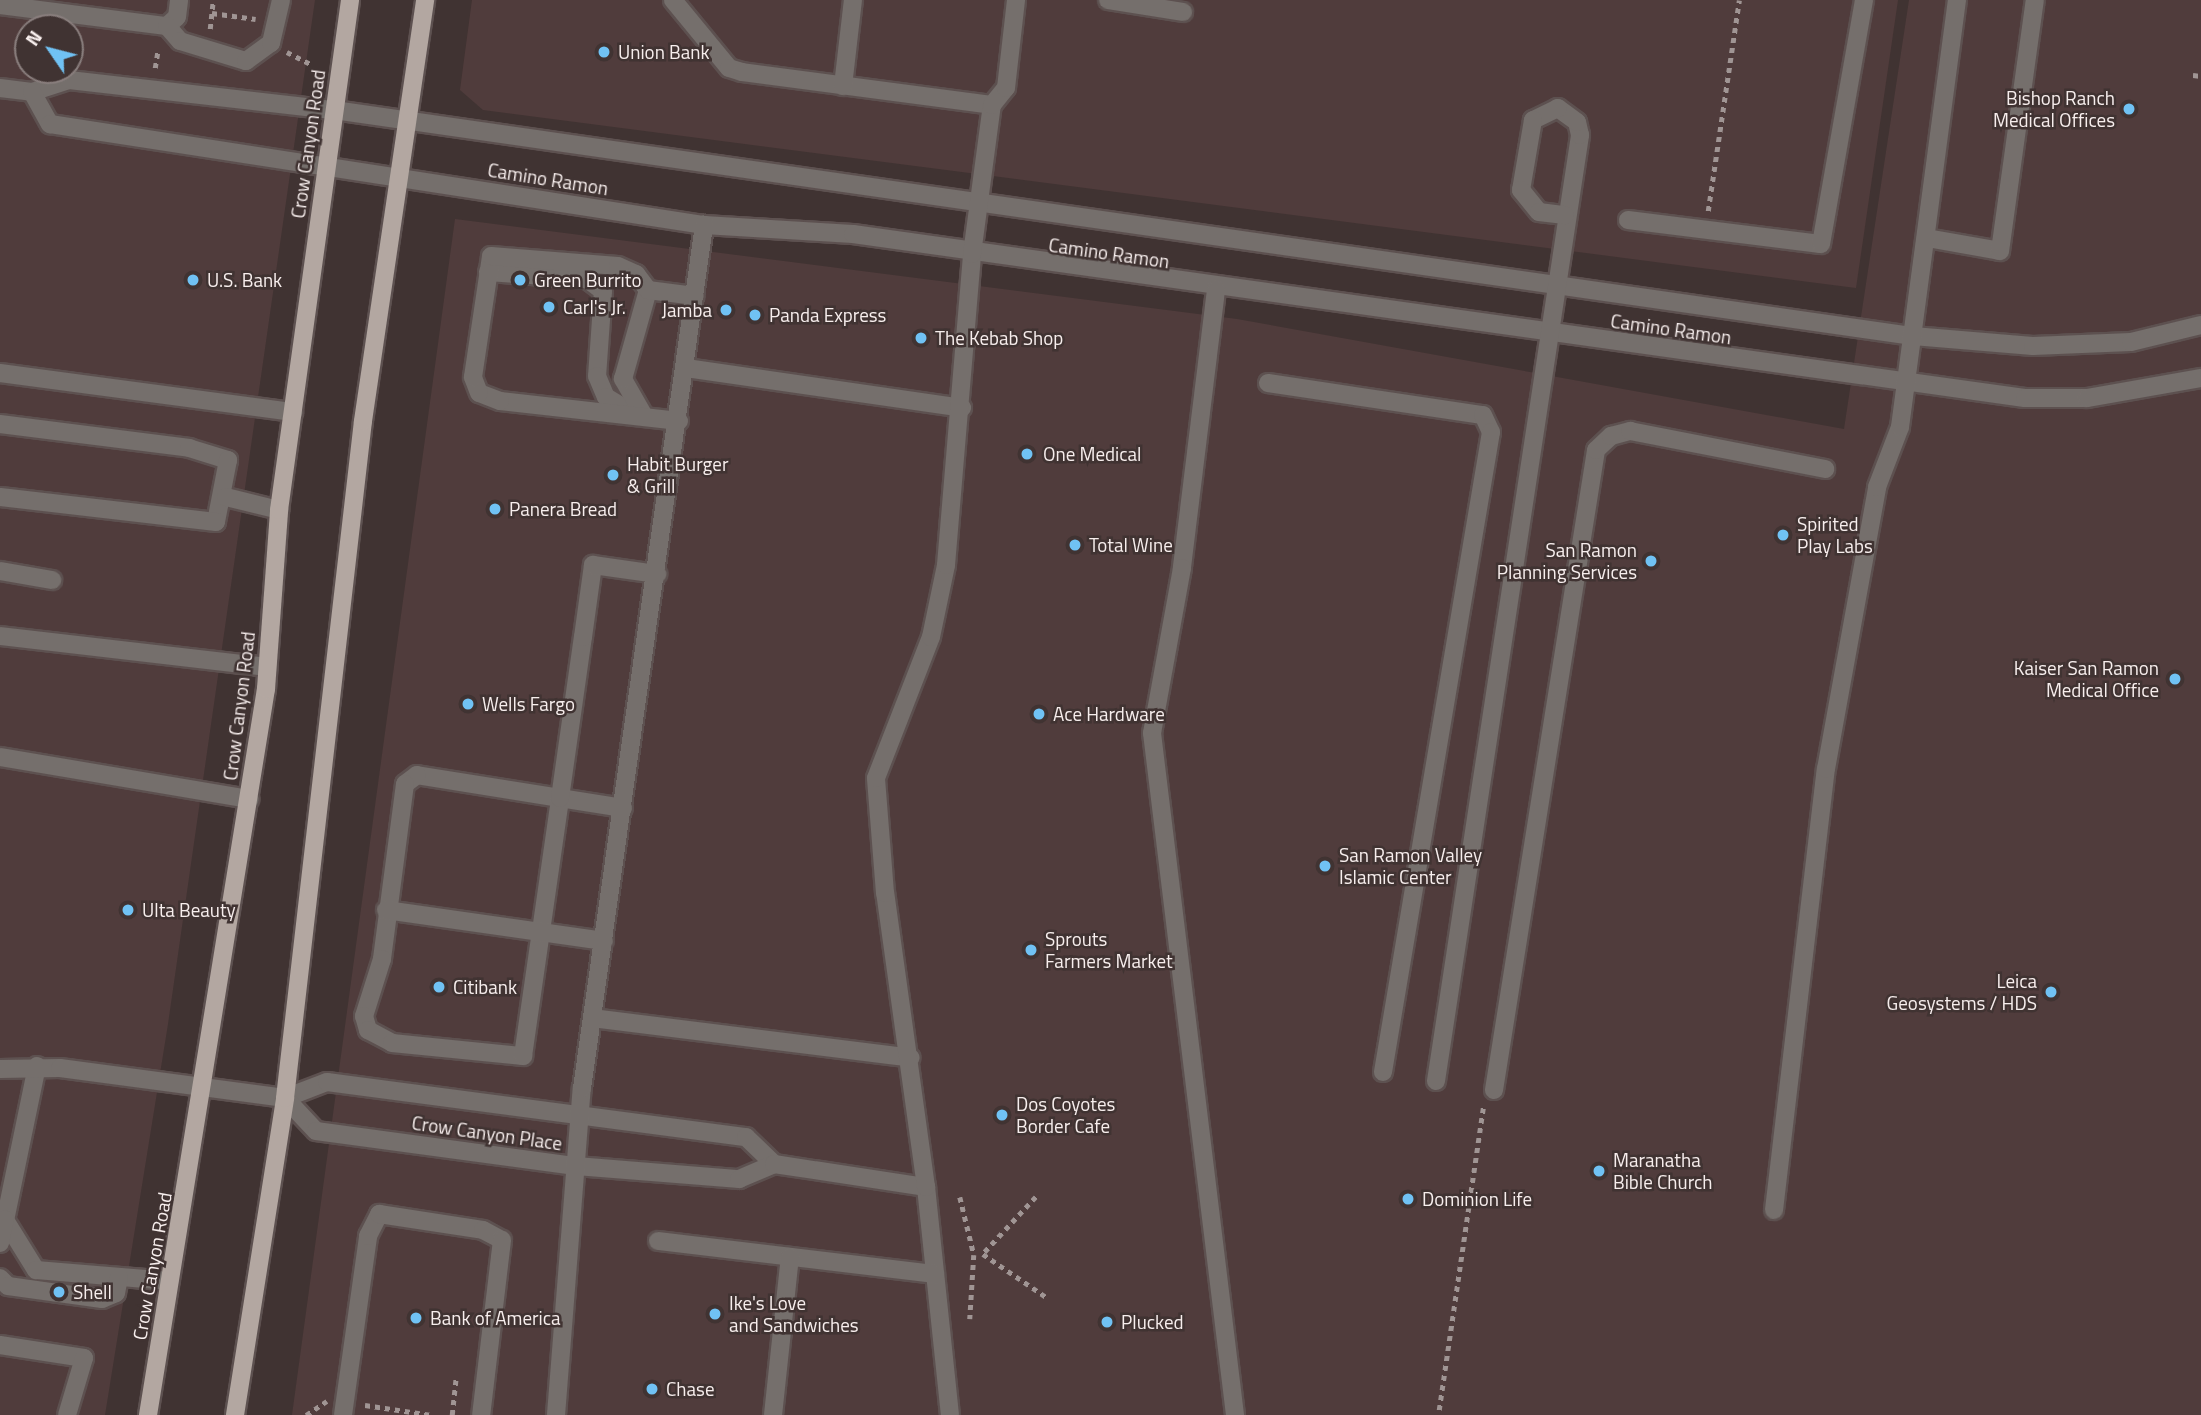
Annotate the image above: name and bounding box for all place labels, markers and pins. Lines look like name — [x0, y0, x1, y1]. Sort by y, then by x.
place label: Union Bank — [618, 41, 710, 63]
marker: Union Bank — [596, 44, 612, 60]
place label: Bishop Ranch Medical Offices — [1993, 87, 2115, 131]
marker: Bishop Ranch Medical Offices — [2121, 101, 2137, 117]
place label: U.S. Bank — [207, 269, 282, 291]
place label: Green Burrito — [534, 269, 641, 291]
marker: U.S. Bank — [185, 272, 201, 288]
marker: Green Burrito — [512, 272, 528, 288]
place label: Carl's Jr. — [563, 296, 626, 318]
marker: Carl's Jr. — [541, 299, 557, 315]
place label: Jamba — [662, 299, 712, 321]
marker: Jamba — [718, 302, 734, 318]
place label: Panda Express — [769, 304, 886, 326]
marker: Panda Express — [747, 307, 763, 323]
place label: The Kebab Shop — [935, 327, 1063, 349]
marker: The Kebab Shop — [913, 330, 929, 346]
place label: One Medical — [1043, 443, 1141, 465]
marker: One Medical — [1017, 444, 1037, 464]
place label: Habit Burger & Grill — [627, 453, 729, 497]
marker: Habit Burger & Grill — [605, 467, 621, 483]
place label: Panera Bread — [509, 498, 617, 520]
marker: Panera Bread — [487, 501, 503, 517]
place label: Spirited Play Labs — [1797, 513, 1873, 557]
marker: Spirited Play Labs — [1775, 527, 1791, 543]
place label: Total Wine — [1089, 534, 1173, 556]
marker: Total Wine — [1067, 537, 1083, 553]
place label: San Ramon Planning Services — [1497, 539, 1637, 583]
marker: San Ramon Planning Services — [1643, 553, 1659, 569]
place label: Kaiser San Ramon Medical Office — [2014, 657, 2159, 701]
marker: Kaiser San Ramon Medical Office — [2165, 669, 2185, 689]
place label: Wells Fargo — [482, 693, 575, 715]
marker: Wells Fargo — [460, 696, 476, 712]
place label: Ace Hardware — [1053, 703, 1165, 725]
marker: Ace Hardware — [1031, 706, 1047, 722]
place label: San Ramon Valley Islamic Center — [1339, 844, 1482, 888]
marker: San Ramon Valley Islamic Center — [1317, 858, 1333, 874]
place label: Ulta Beauty — [142, 899, 236, 921]
marker: Ulta Beauty — [120, 902, 136, 918]
place label: Sprouts Farmers Market — [1045, 928, 1173, 972]
marker: Sprouts Farmers Market — [1023, 942, 1039, 958]
place label: Leica Geosystems / HDS — [1887, 970, 2037, 1014]
place label: Citibank — [453, 976, 517, 998]
marker: Citibank — [431, 979, 447, 995]
marker: Leica Geosystems / HDS — [2043, 984, 2059, 1000]
place label: Dos Coyotes Border Cafe — [1016, 1093, 1115, 1137]
marker: Dos Coyotes Border Cafe — [994, 1107, 1010, 1123]
place label: Maranatha Bible Church — [1613, 1149, 1713, 1193]
marker: Maranatha Bible Church — [1591, 1163, 1607, 1179]
place label: Dominion Life — [1422, 1188, 1532, 1210]
marker: Dominion Life — [1400, 1191, 1416, 1207]
place label: Shell — [73, 1281, 112, 1303]
marker: Shell — [51, 1284, 67, 1300]
place label: Ike's Love and Sandwiches — [729, 1292, 859, 1336]
marker: Ike's Love and Sandwiches — [707, 1306, 723, 1322]
place label: Bank of America — [430, 1307, 561, 1329]
marker: Bank of America — [408, 1310, 424, 1326]
place label: Plucked — [1121, 1311, 1184, 1333]
marker: Plucked — [1099, 1314, 1115, 1330]
place label: Chase — [666, 1378, 714, 1400]
marker: Chase — [644, 1381, 660, 1397]

